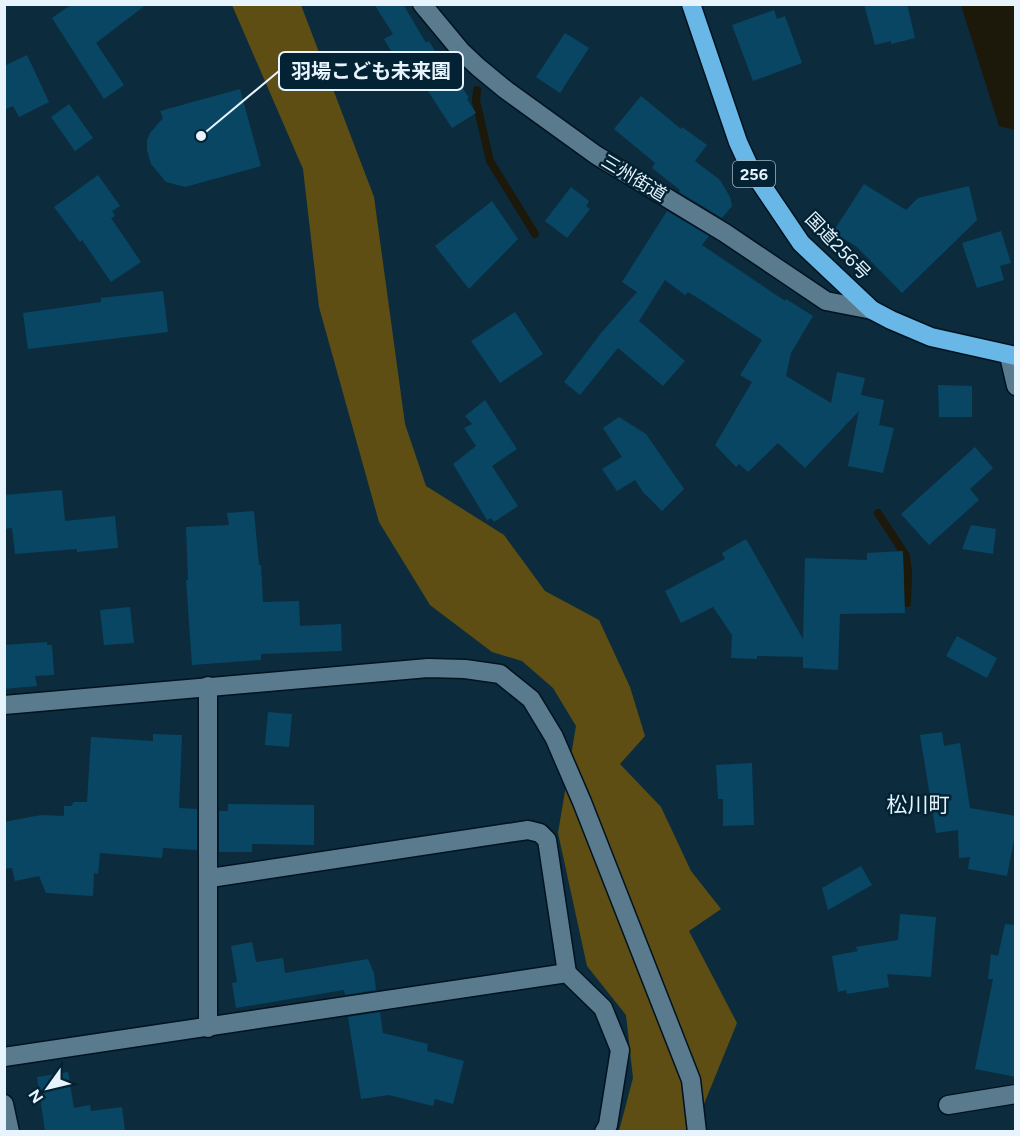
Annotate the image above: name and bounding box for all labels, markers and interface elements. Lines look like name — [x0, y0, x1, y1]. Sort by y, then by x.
callout: 羽場こども未来園 — [279, 52, 463, 90]
text: 羽場こども未来園 — [291, 59, 451, 83]
street label: 三州街道 — [597, 150, 671, 206]
road number: 256 — [733, 161, 775, 187]
street label: 国道256号 — [801, 208, 875, 284]
district label: 松川町 — [887, 792, 950, 817]
north arrow — [18, 1058, 78, 1118]
text: N — [25, 1086, 47, 1107]

